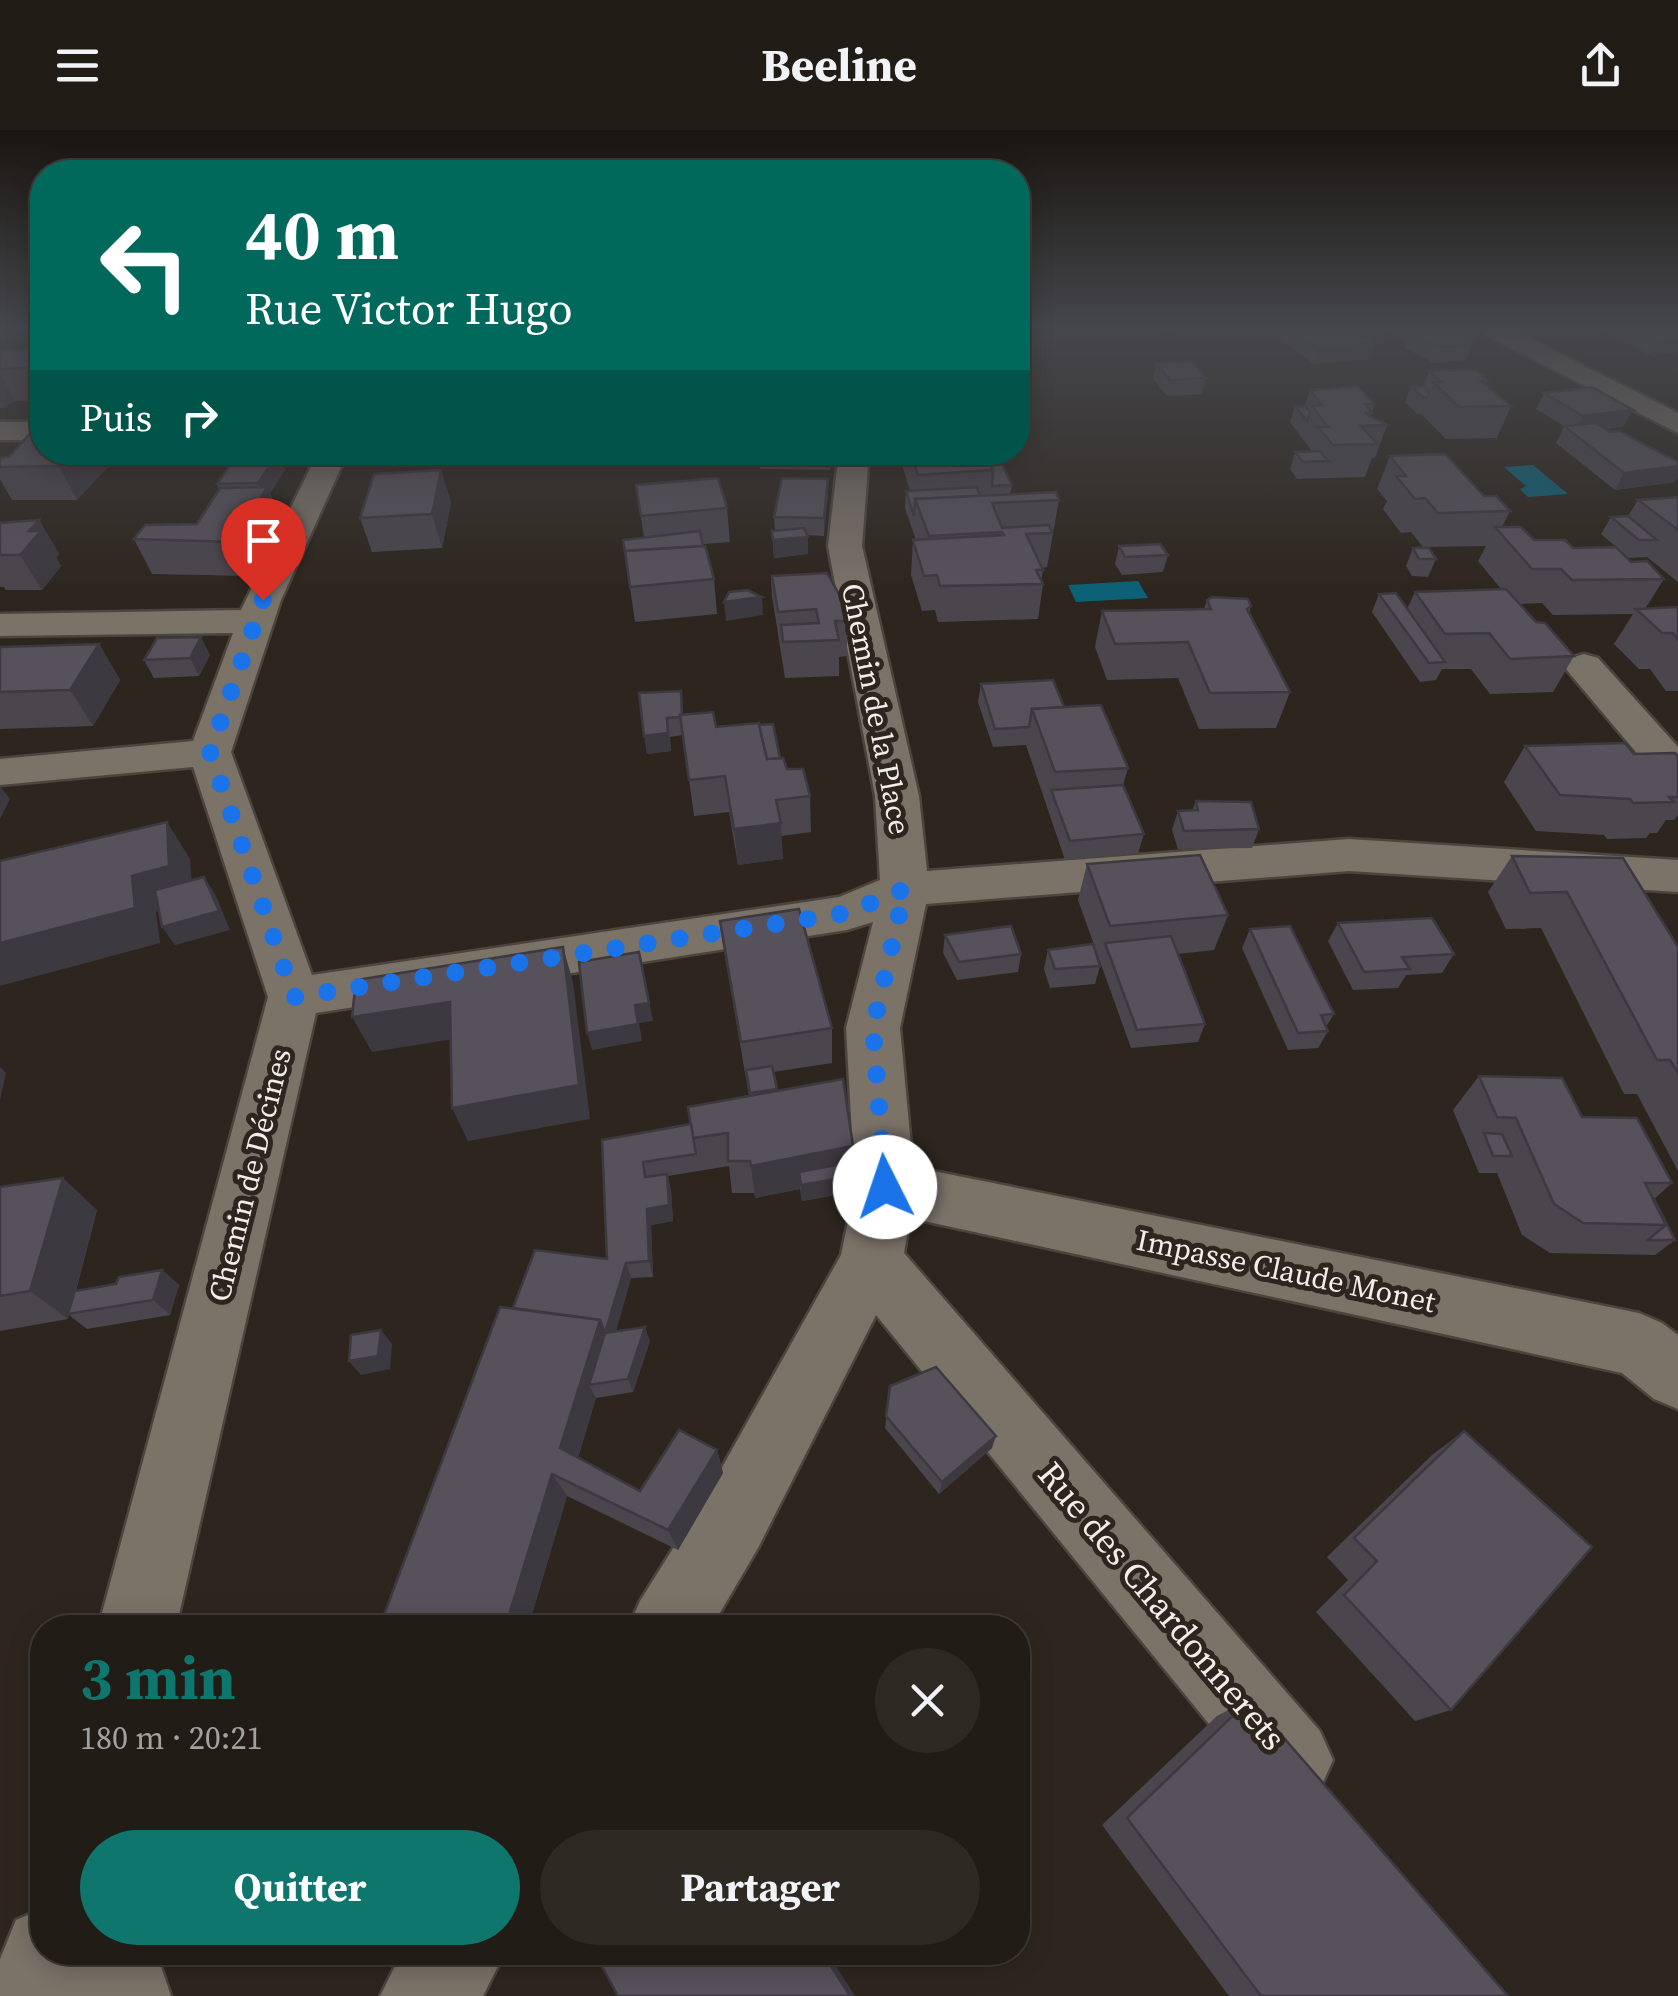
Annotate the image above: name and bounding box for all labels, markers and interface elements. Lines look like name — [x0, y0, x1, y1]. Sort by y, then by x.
text: Beeline — [761, 34, 917, 96]
icon: menu — [50, 38, 105, 93]
icon: share — [1573, 38, 1628, 93]
text: 40 m — [245, 186, 399, 282]
icon: left — [80, 200, 210, 330]
text: Rue Victor Hugo — [245, 277, 573, 339]
icon: right — [172, 390, 227, 445]
text: Puis — [80, 392, 152, 444]
pin — [221, 498, 306, 601]
icon: arrive — [236, 513, 291, 568]
street label: Chemin de la Place — [832, 580, 921, 838]
street label: Chemin de Décines — [198, 1044, 301, 1306]
position arrow — [833, 1135, 937, 1239]
street label: Impasse Claude Monet — [1133, 1219, 1439, 1322]
street label: Rue des Chardonnerets — [1027, 1452, 1297, 1760]
text: 3 min — [80, 1637, 236, 1719]
button: close — [875, 1648, 980, 1753]
text: 180 m · 20:21 — [80, 1716, 262, 1760]
button: Quitter — [80, 1830, 520, 1945]
button: Partager — [540, 1830, 980, 1945]

